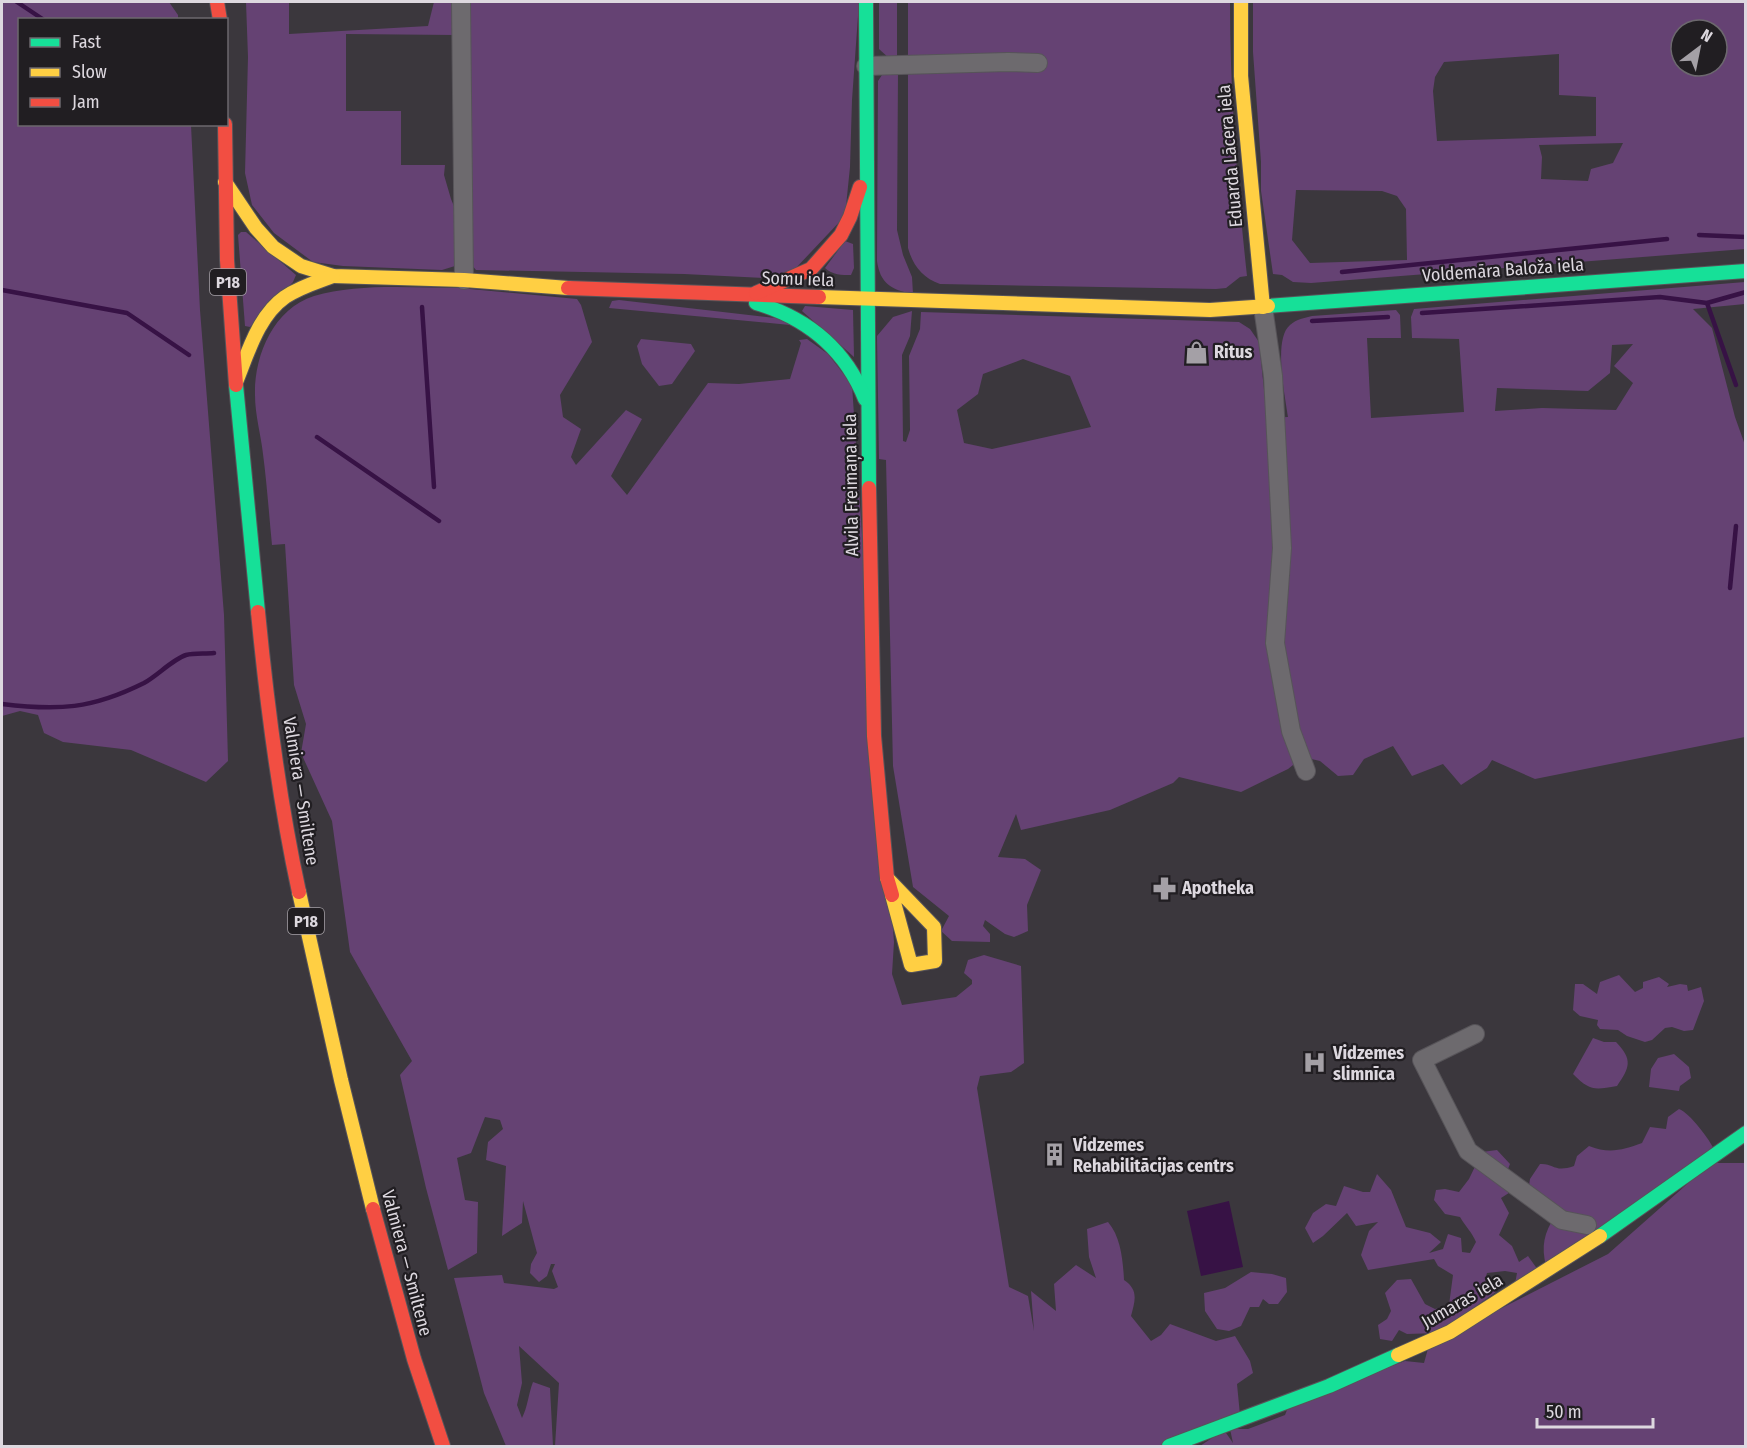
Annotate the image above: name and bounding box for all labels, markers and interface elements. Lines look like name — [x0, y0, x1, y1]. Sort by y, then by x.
legend — [18, 18, 228, 126]
north arrow — [1669, 18, 1729, 78]
text: N — [1698, 25, 1716, 46]
text: Fast — [72, 31, 101, 53]
text: Slow — [72, 61, 107, 83]
street label: Eduarda Lācera iela — [1213, 84, 1247, 228]
text: Jam — [72, 91, 100, 113]
street label: Voldemāra Baloža iela — [1421, 253, 1585, 287]
street label: Somu iela — [761, 267, 835, 291]
road number: P18 — [210, 269, 246, 295]
shop icon: Ritus — [1183, 339, 1209, 365]
place label: Ritus — [1214, 341, 1252, 363]
street label: Alvila Freimaņa iela — [839, 413, 863, 557]
street label: Valmiera — Smiltene — [278, 715, 324, 867]
pharmacy icon: Apotheka — [1151, 875, 1177, 901]
place label: Apotheka — [1181, 877, 1254, 899]
road number: P18 — [288, 908, 324, 934]
place label: Vidzemes slimnīca — [1332, 1042, 1404, 1085]
hospital icon: Vidzemes slimnīca — [1302, 1050, 1328, 1076]
place label: Vidzemes Rehabilitācijas centrs — [1072, 1134, 1234, 1177]
building icon: Vidzemes Rehabilitācijas centrs — [1042, 1142, 1068, 1168]
street label: Valmiera — Smiltene — [377, 1188, 437, 1338]
street label: Jumaras iela — [1417, 1269, 1507, 1333]
scale bar — [1537, 1391, 1652, 1429]
text: 50 m — [1546, 1401, 1582, 1423]

